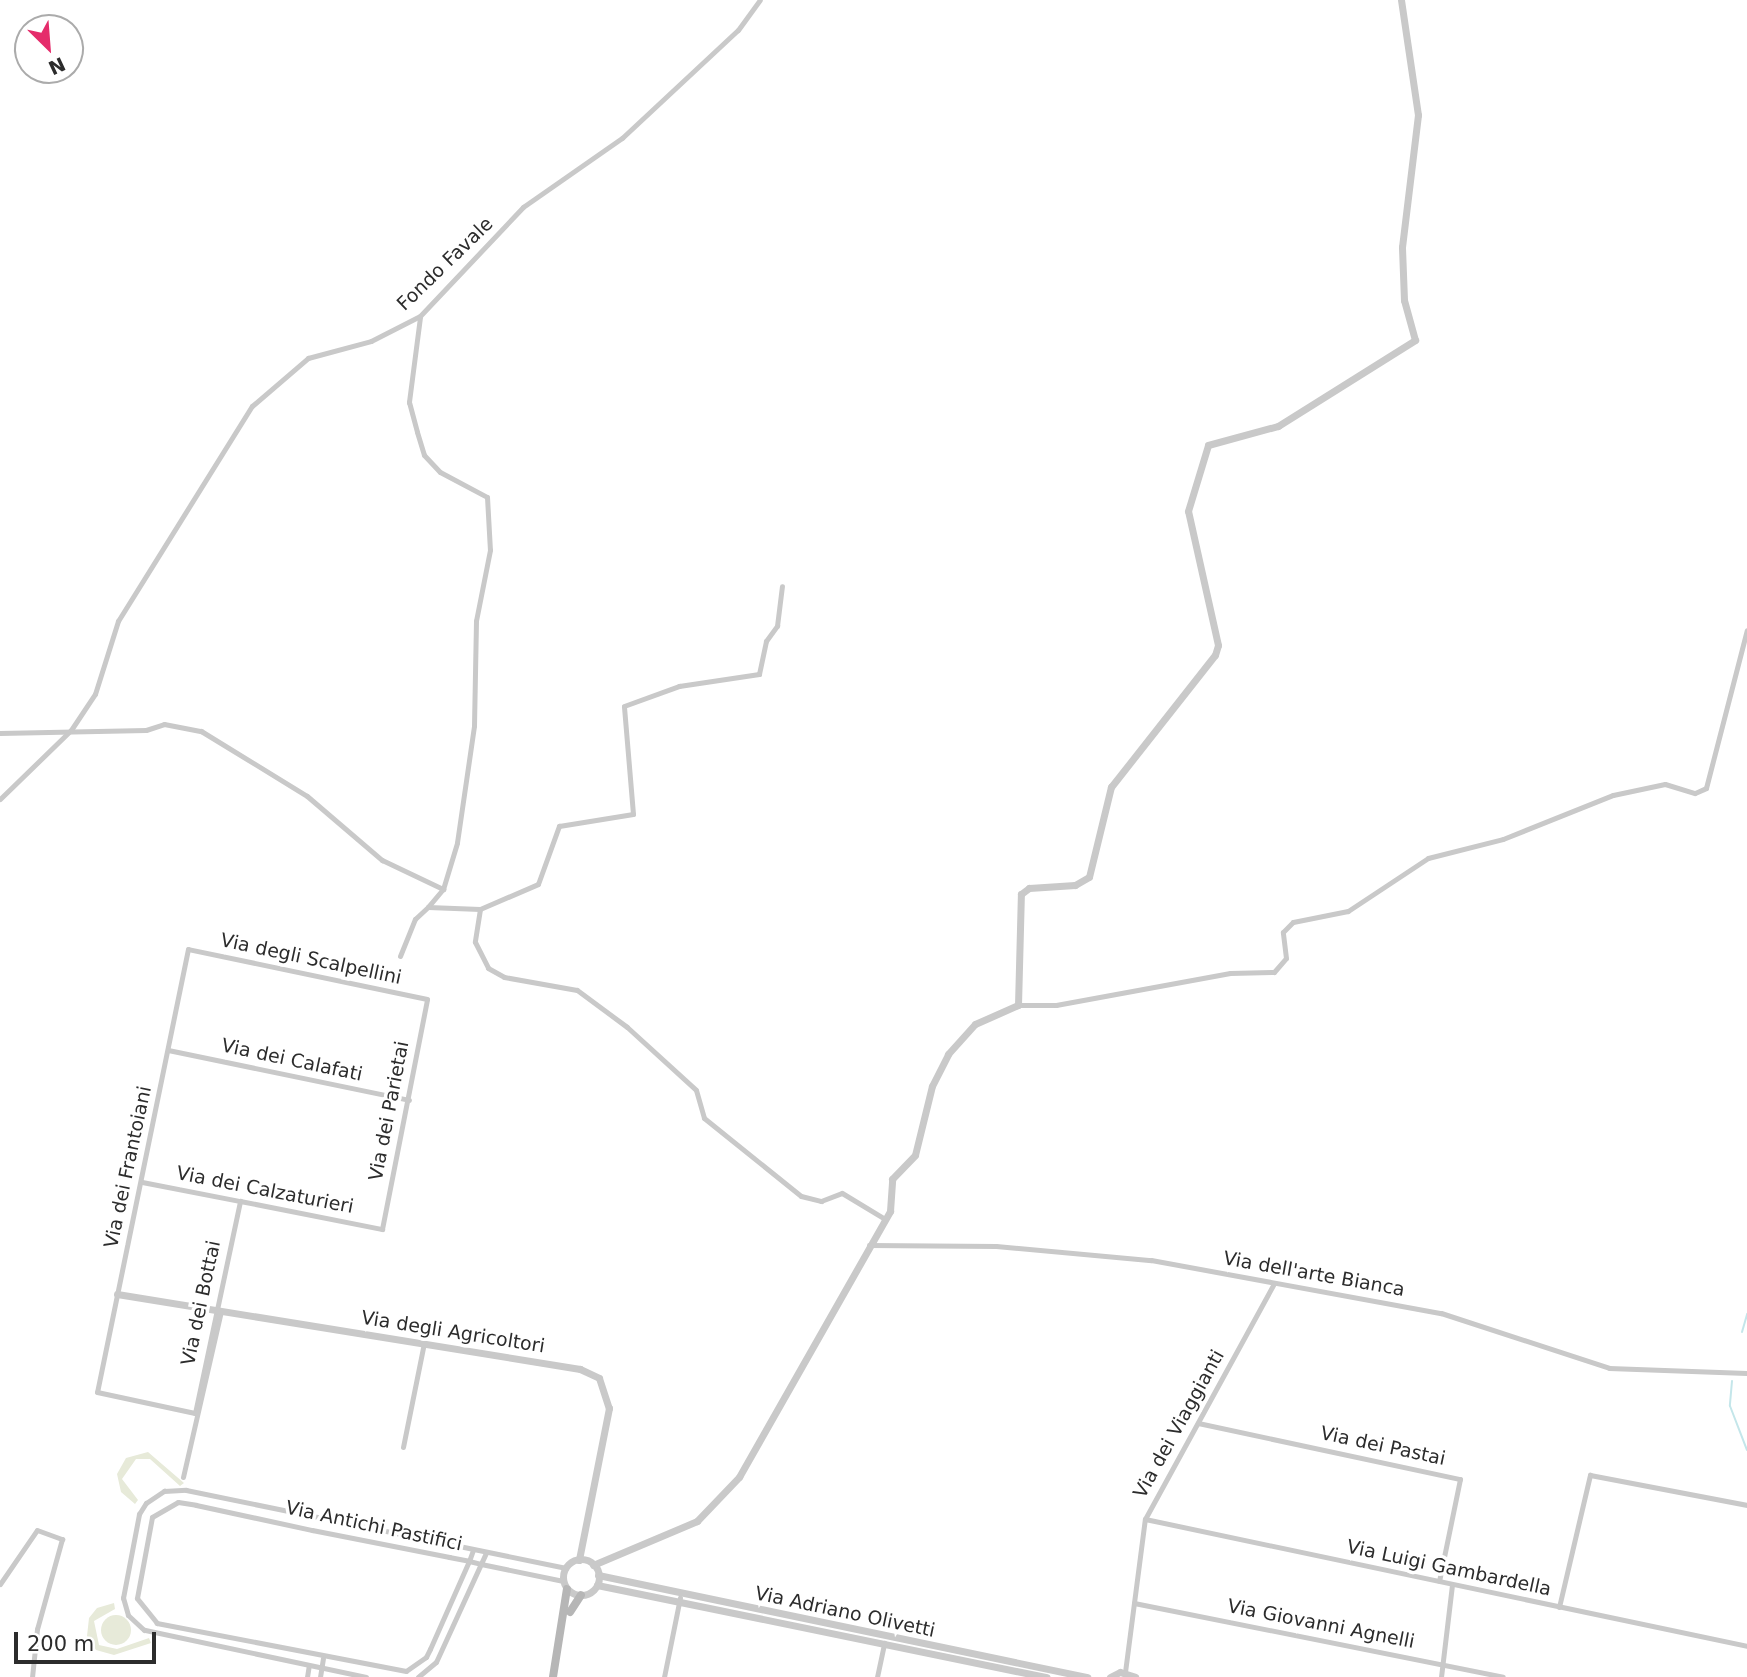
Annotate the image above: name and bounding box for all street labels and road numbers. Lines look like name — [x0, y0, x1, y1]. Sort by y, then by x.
street label: Fondo Favale — [392, 213, 498, 315]
street label: Via degli Scalpellini — [219, 929, 403, 989]
street label: Via dei Calafati — [219, 1034, 365, 1086]
street label: Via dei Parietai — [364, 1039, 414, 1183]
street label: Via dei Frantoiani — [100, 1084, 156, 1250]
street label: Via dei Calzaturieri — [175, 1162, 355, 1218]
street label: Via dei Bottai — [177, 1238, 225, 1368]
street label: Via dell'arte Bianca — [1222, 1247, 1406, 1301]
street label: Via degli Agricoltori — [360, 1306, 546, 1358]
street label: Via dei Viaggianti — [1129, 1346, 1229, 1502]
street label: Via dei Pastai — [1318, 1422, 1448, 1470]
street label: Via Antichi Pastifici — [284, 1496, 464, 1556]
street label: Via Luigi Gambardella — [1345, 1535, 1553, 1601]
street label: Via Adriano Olivetti — [753, 1582, 937, 1642]
street label: Via Giovanni Agnelli — [1226, 1595, 1416, 1653]

